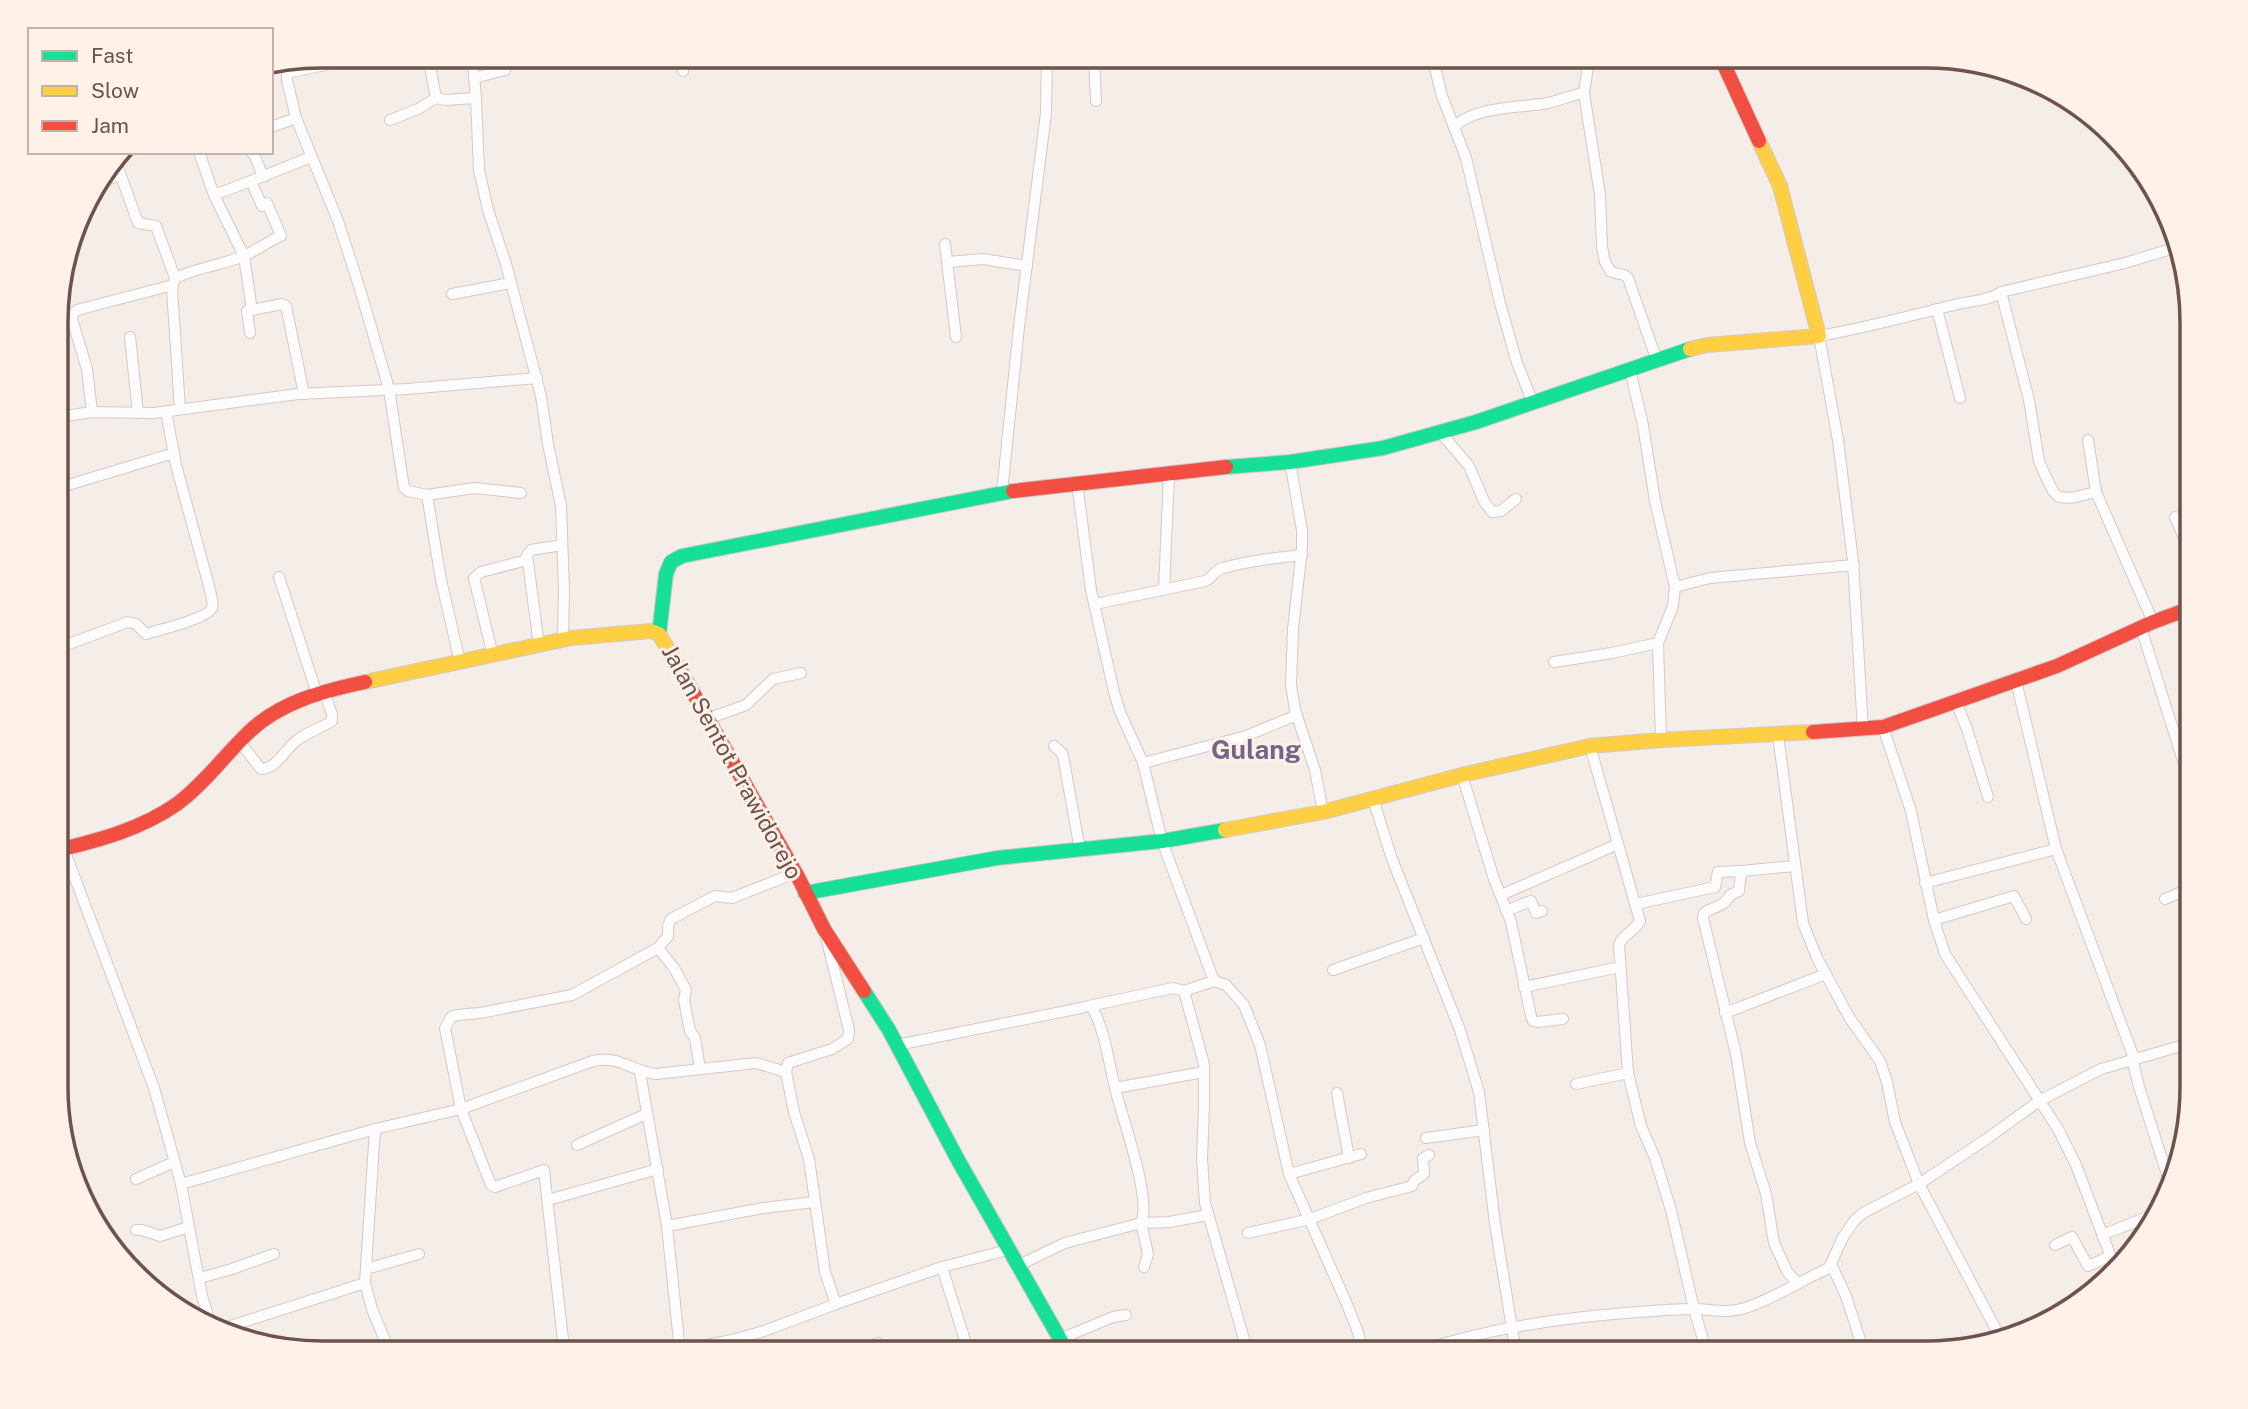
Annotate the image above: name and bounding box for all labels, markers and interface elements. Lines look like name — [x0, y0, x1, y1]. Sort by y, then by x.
legend — [28, 28, 273, 154]
text: Fast — [91, 43, 133, 68]
text: Slow — [91, 78, 139, 103]
text: Jam — [91, 113, 129, 138]
street label: Jalan Sentot Prawidorejo — [657, 640, 808, 884]
district label: Gulang — [1211, 734, 1301, 765]

